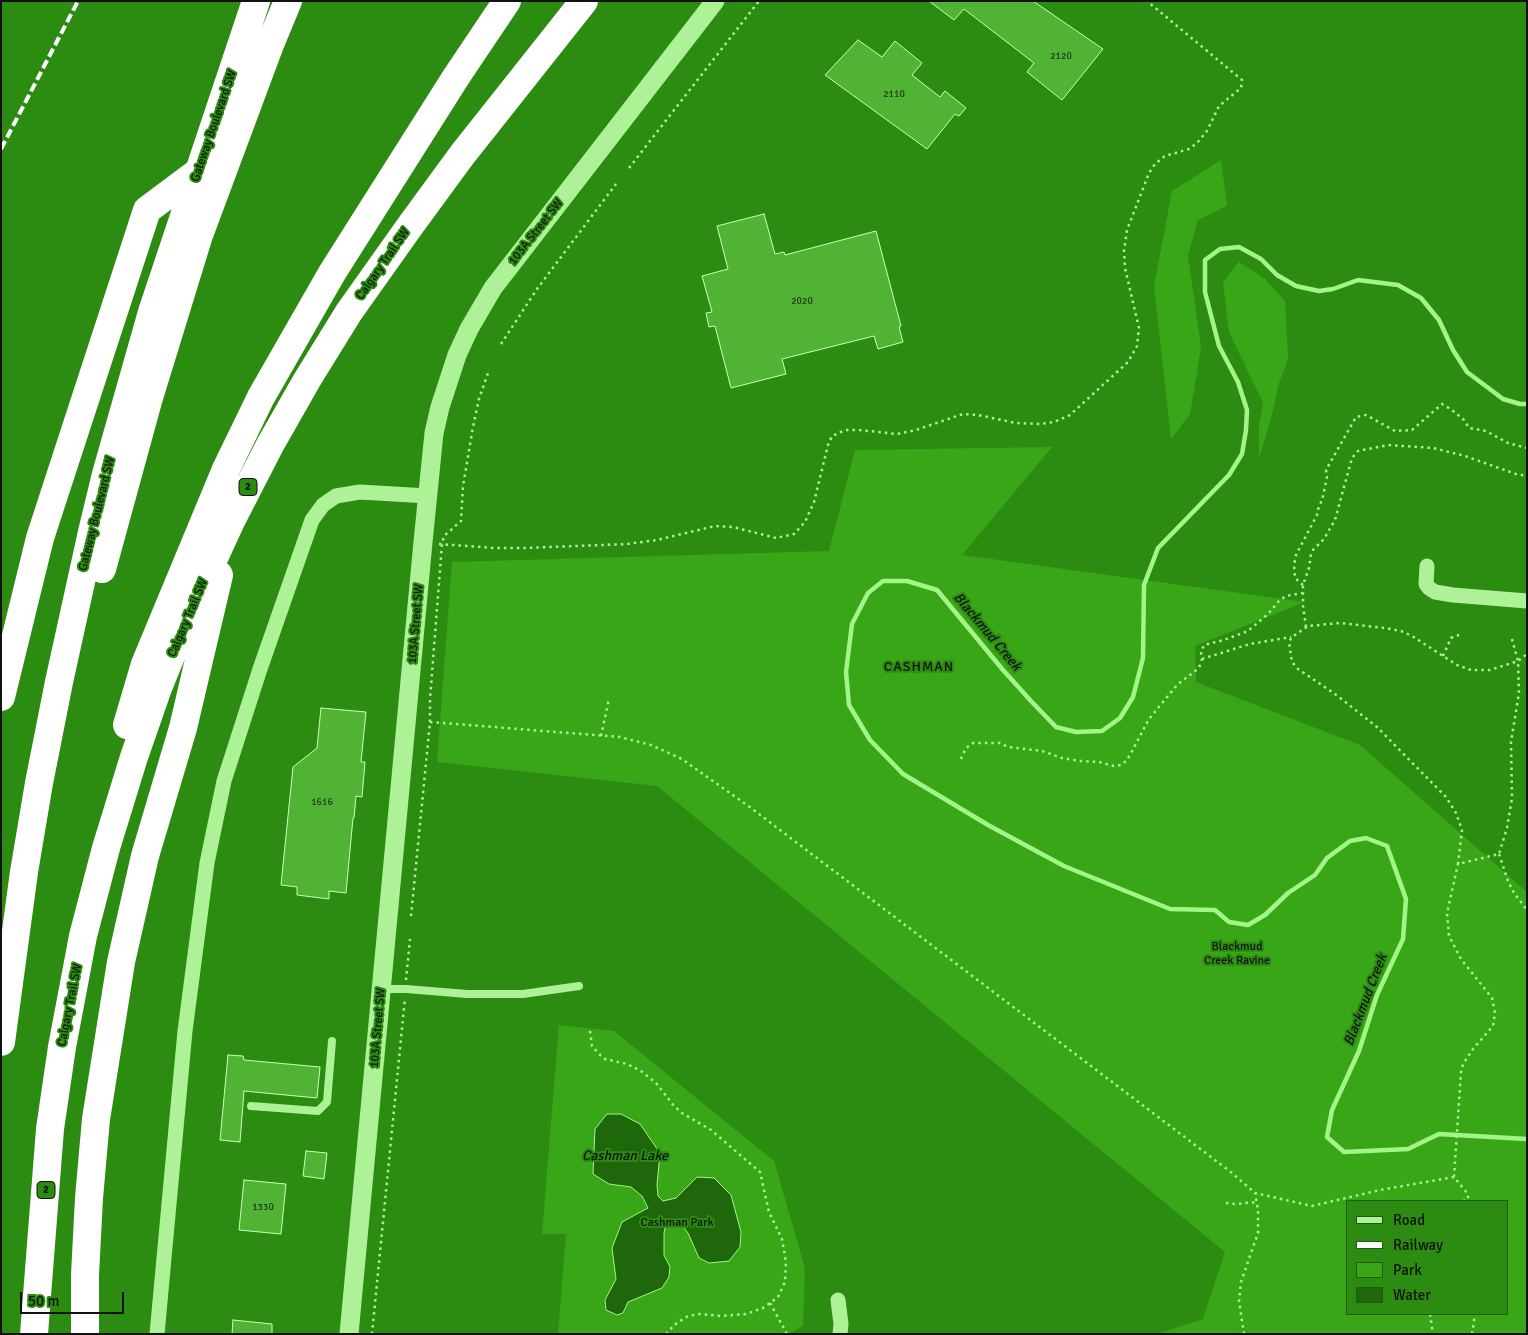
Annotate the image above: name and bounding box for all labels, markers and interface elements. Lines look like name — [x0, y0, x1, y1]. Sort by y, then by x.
house number: 2120 — [1050, 50, 1072, 62]
street label: Gateway Boulevard SW — [188, 68, 240, 184]
house number: 2110 — [883, 88, 905, 100]
street label: 103A Street SW — [506, 196, 566, 268]
street label: Calgary Trail SW — [353, 226, 413, 302]
house number: 2020 — [791, 295, 813, 307]
street label: Gateway Boulevard SW — [76, 455, 118, 573]
road number: 2 — [239, 478, 257, 496]
street label: Calgary Trail SW — [165, 577, 211, 659]
street label: 103A Street SW — [405, 584, 427, 664]
water label: Blackmud Creek — [949, 589, 1025, 675]
district label: CASHMAN — [883, 659, 955, 675]
house number: 1616 — [311, 796, 333, 808]
park label: Blackmud Creek Ravine — [1204, 940, 1270, 968]
water label: Blackmud Creek — [1341, 952, 1391, 1048]
street label: Calgary Trail SW — [55, 962, 85, 1048]
street label: 103A Street SW — [367, 988, 389, 1068]
water label: Cashman Lake — [582, 1148, 668, 1164]
road number: 2 — [37, 1182, 55, 1198]
legend — [1346, 1200, 1508, 1315]
house number: 1330 — [252, 1201, 274, 1213]
text: Road — [1393, 1211, 1425, 1229]
park label: Cashman Park — [641, 1216, 713, 1230]
text: Railway — [1393, 1236, 1443, 1254]
text: Park — [1393, 1261, 1422, 1279]
scale bar — [22, 1282, 126, 1314]
text: Water — [1393, 1286, 1431, 1304]
text: 50 m — [28, 1292, 59, 1310]

